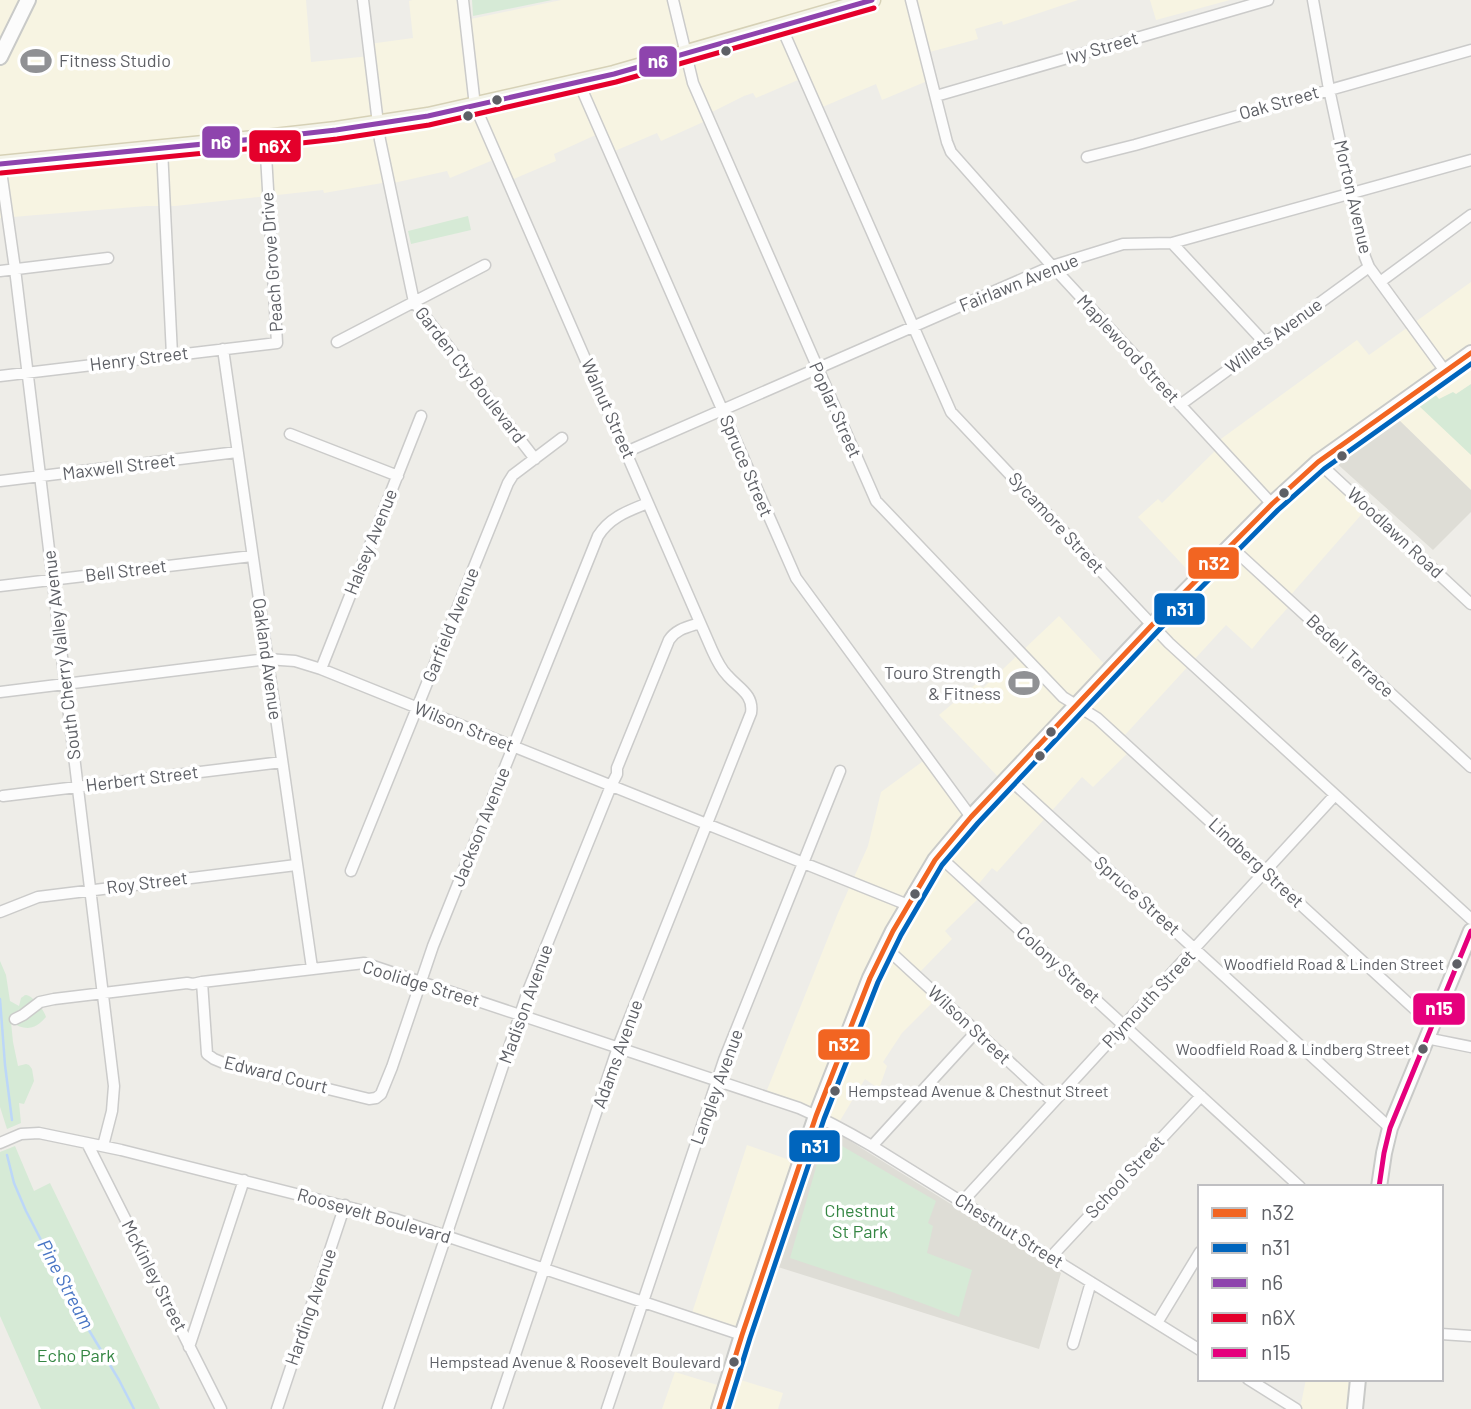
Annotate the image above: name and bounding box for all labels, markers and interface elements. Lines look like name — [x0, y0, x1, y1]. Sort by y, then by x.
street label: Ivy Street — [1063, 26, 1140, 68]
sports icon: Fitness Studio — [19, 44, 53, 78]
unlabelled marker — [719, 44, 733, 58]
line badge: n6 — [638, 45, 678, 78]
place label: Fitness Studio — [59, 49, 171, 71]
text: n6 — [648, 49, 668, 72]
street label: Oak Street — [1236, 80, 1321, 124]
unlabelled marker — [490, 93, 504, 107]
unlabelled marker — [461, 109, 475, 123]
line badge: n6 — [201, 125, 241, 159]
line badge: n6X — [248, 129, 302, 163]
text: n6 — [211, 130, 231, 153]
text: n6X — [259, 134, 291, 157]
street label: Morton Avenue — [1330, 138, 1378, 256]
street label: Peach Grove Drive — [255, 191, 287, 333]
street label: Fairlawn Avenue — [956, 248, 1081, 316]
street label: Maplewood Street — [1073, 289, 1185, 407]
street label: Willets Avenue — [1221, 293, 1326, 378]
street label: Garden Cty Boulevard — [411, 302, 531, 447]
street label: Henry Street — [88, 341, 189, 375]
street label: Walnut Street — [577, 355, 641, 462]
street label: Poplar Street — [805, 358, 867, 461]
street label: Spruce Street — [716, 411, 778, 520]
street label: Maxwell Street — [61, 448, 177, 484]
unlabelled marker — [1335, 449, 1349, 463]
street label: Sycamore Street — [1004, 467, 1109, 578]
street label: Woodlawn Road — [1343, 482, 1448, 582]
street label: Halsey Avenue — [339, 485, 401, 598]
unlabelled marker — [1277, 486, 1291, 500]
line badge: n32 — [1187, 546, 1240, 580]
street label: South Cherry Valley Avenue — [37, 549, 85, 761]
text: n32 — [1198, 551, 1230, 574]
street label: Bell Street — [84, 554, 168, 586]
street label: Garfield Avenue — [417, 564, 483, 685]
line badge: n31 — [1153, 592, 1206, 626]
street label: Oakland Avenue — [249, 597, 287, 721]
text: n31 — [1166, 597, 1194, 620]
street label: Bedell Terrace — [1302, 609, 1399, 701]
place label: Touro Strength & Fitness — [884, 661, 1001, 704]
sports icon: Touro Strength & Fitness — [1007, 666, 1041, 700]
street label: Wilson Street — [411, 696, 517, 756]
unlabelled marker — [1044, 725, 1058, 739]
unlabelled marker — [1033, 749, 1047, 763]
street label: Herbert Street — [84, 760, 199, 796]
street label: Jackson Avenue — [446, 764, 514, 890]
street label: Lindberg Street — [1204, 813, 1309, 912]
street label: Spruce Street — [1090, 851, 1185, 940]
street label: Roy Street — [105, 866, 189, 898]
unlabelled marker — [908, 887, 922, 901]
street label: Colony Street — [1012, 921, 1105, 1008]
street label: Madison Avenue — [493, 941, 557, 1066]
street label: Plymouth Street — [1097, 945, 1199, 1052]
place label: Woodfield Road & Linden Street — [1224, 954, 1444, 973]
street label: Coolidge Street — [360, 955, 482, 1011]
marker: Woodfield Road & Linden Street — [1450, 957, 1464, 971]
street label: Wilson Street — [924, 980, 1016, 1068]
line badge: n15 — [1412, 992, 1466, 1026]
street label: Adams Avenue — [587, 996, 647, 1111]
text: n15 — [1425, 996, 1453, 1019]
street label: Langley Avenue — [685, 1026, 747, 1147]
line badge: n32 — [817, 1028, 871, 1061]
text: n32 — [828, 1032, 860, 1055]
place label: Woodfield Road & Lindberg Street — [1176, 1039, 1410, 1058]
marker: Woodfield Road & Lindberg Street — [1416, 1042, 1430, 1056]
street label: Edward Court — [222, 1050, 330, 1098]
place label: Hempstead Avenue & Chestnut Street — [848, 1081, 1109, 1100]
marker: Hempstead Avenue & Chestnut Street — [828, 1084, 842, 1098]
line badge: n31 — [788, 1129, 841, 1163]
street label: School Street — [1080, 1130, 1168, 1223]
text: n31 — [801, 1134, 829, 1157]
street label: Roosevelt Boulevard — [295, 1183, 454, 1248]
legend — [1198, 1185, 1443, 1381]
street label: Chestnut Street — [951, 1188, 1068, 1272]
park label: Chestnut St Park — [824, 1199, 896, 1242]
text: n32 — [1261, 1199, 1294, 1224]
street label: McKinley Street — [117, 1216, 192, 1335]
text: n31 — [1261, 1234, 1290, 1259]
water label: Pine Stream — [33, 1235, 100, 1332]
street label: Harding Avenue — [280, 1245, 340, 1368]
text: n6 — [1261, 1269, 1283, 1294]
text: n6X — [1261, 1304, 1296, 1329]
text: n15 — [1261, 1339, 1290, 1364]
park label: Echo Park — [37, 1344, 115, 1366]
place label: Hempstead Avenue & Roosevelt Boulevard — [429, 1352, 721, 1371]
marker: Hempstead Avenue & Roosevelt Boulevard — [727, 1355, 741, 1369]

